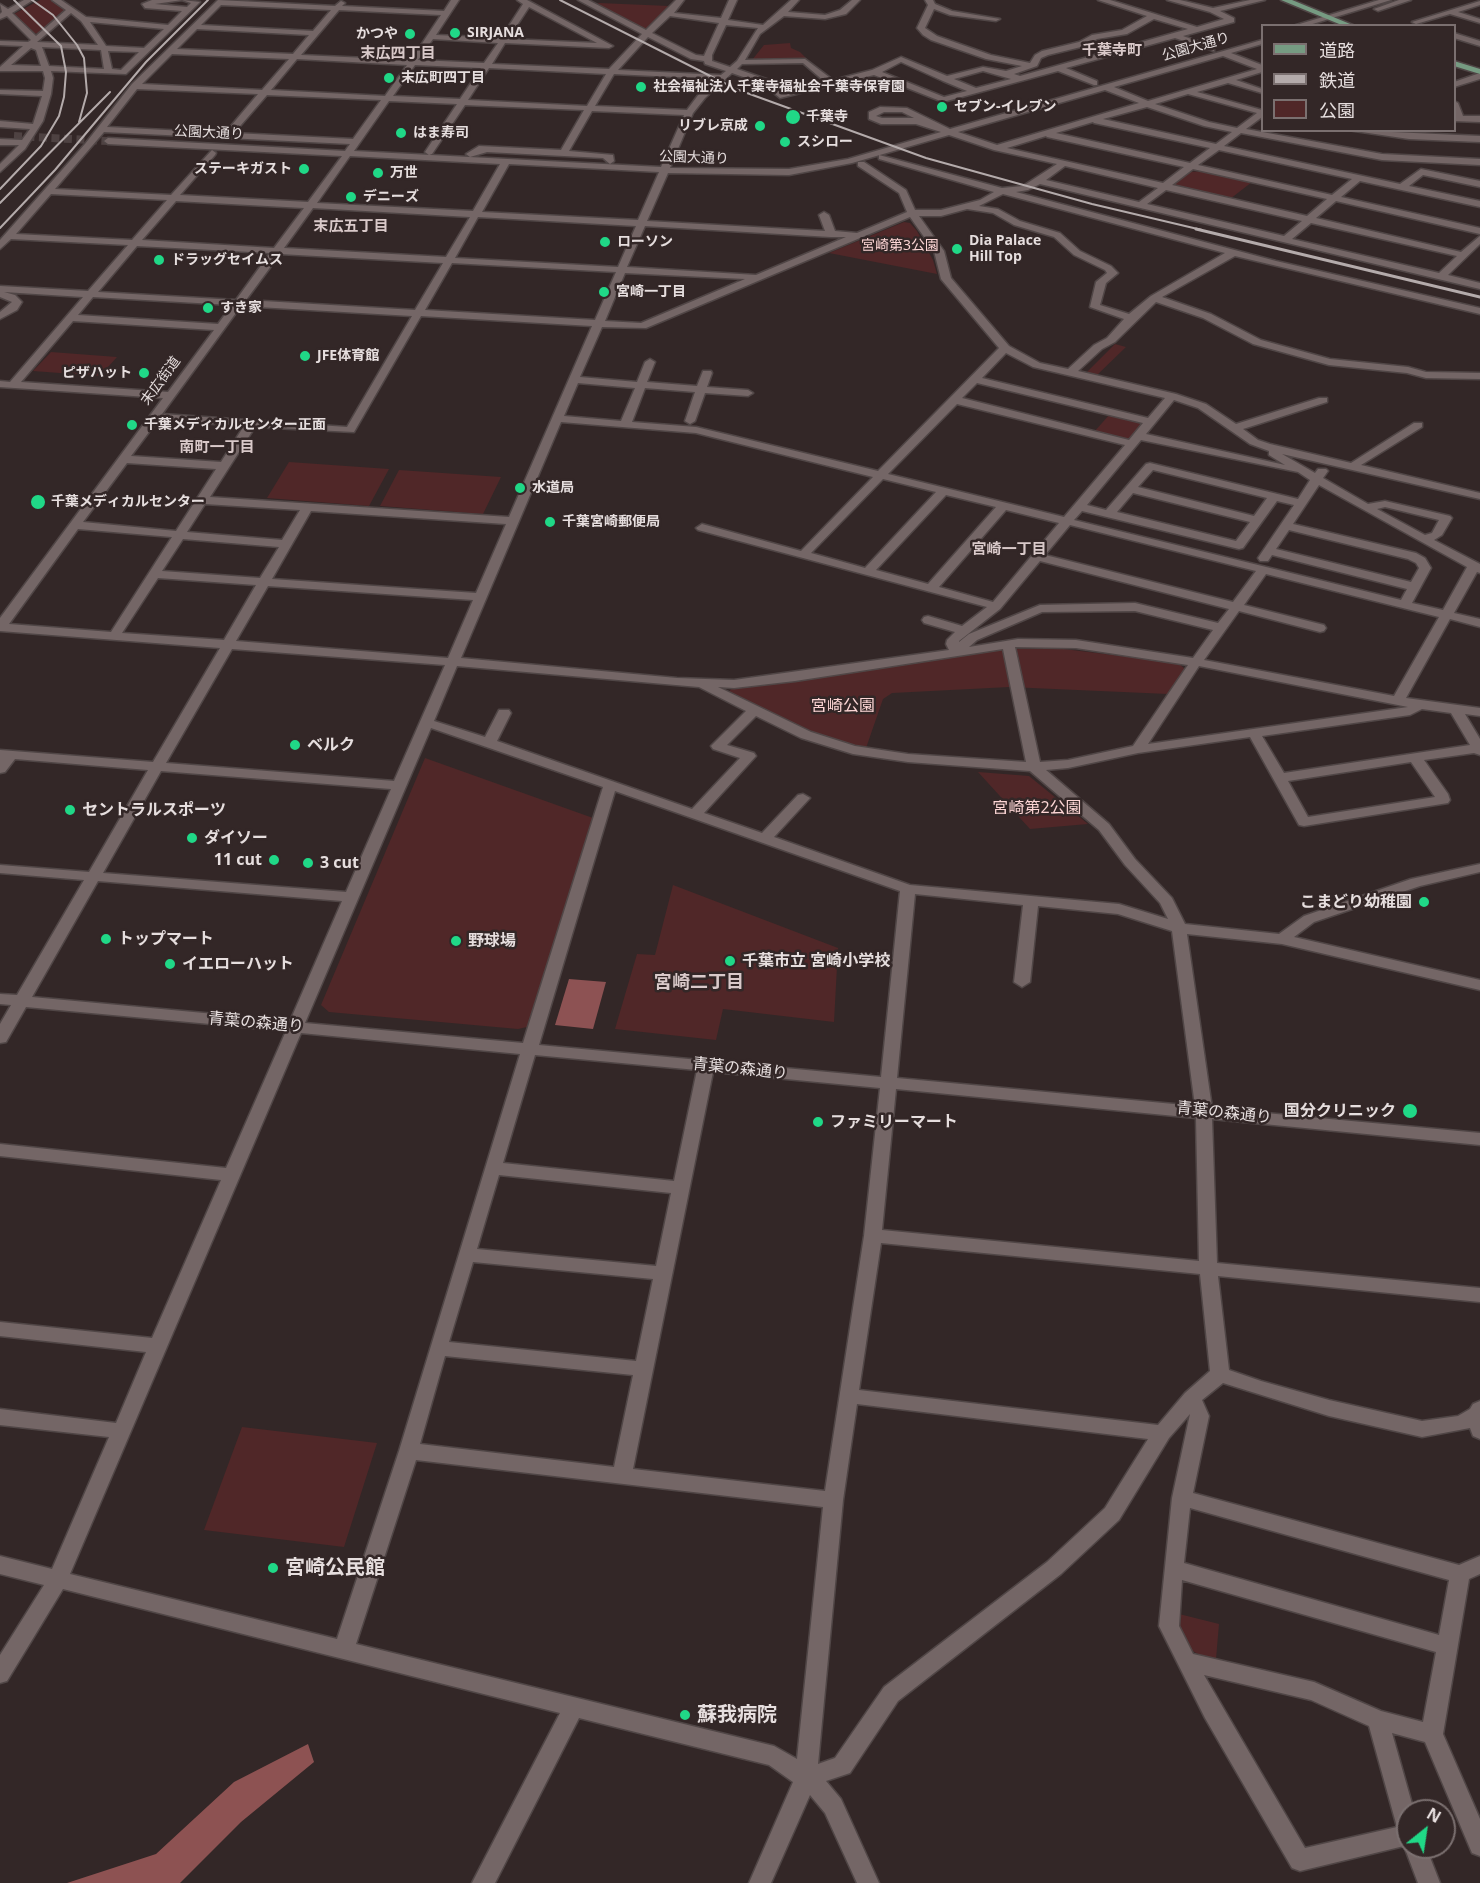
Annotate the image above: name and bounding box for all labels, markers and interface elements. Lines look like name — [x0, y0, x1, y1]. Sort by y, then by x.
legend — [1261, 24, 1456, 132]
place label: SIRJANA — [467, 25, 524, 41]
place label: かつや — [356, 26, 398, 42]
marker: SIRJANA — [448, 26, 462, 40]
marker: かつや — [403, 27, 417, 41]
street label: 公園大通り — [1160, 29, 1232, 65]
text: 道路 — [1319, 38, 1355, 62]
district label: 千葉寺町 — [1082, 42, 1142, 60]
district label: 末広四丁目 — [361, 45, 435, 63]
text: 鉄道 — [1319, 68, 1355, 92]
place label: 末広町四丁目 — [401, 70, 485, 86]
marker: 末広町四丁目 — [382, 71, 396, 85]
place label: 社会福祉法人千葉寺福祉会千葉寺保育園 — [653, 79, 905, 95]
marker: 社会福祉法人千葉寺福祉会千葉寺保育園 — [634, 80, 648, 94]
text: 公園 — [1319, 98, 1355, 122]
place label: セブン-イレブン — [954, 99, 1057, 115]
marker: セブン-イレブン — [935, 100, 949, 114]
marker: 千葉寺 — [784, 108, 802, 126]
place label: 千葉寺 — [806, 109, 848, 125]
place label: リブレ京成 — [678, 118, 748, 134]
marker: リブレ京成 — [753, 119, 767, 133]
street label: 公園大通り — [174, 123, 244, 143]
place label: はま寿司 — [413, 125, 469, 141]
marker: はま寿司 — [394, 126, 408, 140]
place label: スシロー — [797, 134, 853, 150]
marker: スシロー — [778, 135, 792, 149]
street label: 公園大通り — [659, 148, 729, 168]
place label: ステーキガスト — [194, 161, 292, 177]
marker: ステーキガスト — [297, 162, 311, 176]
place label: 万世 — [390, 165, 418, 181]
marker: 万世 — [371, 166, 385, 180]
place label: デニーズ — [363, 189, 419, 205]
marker: デニーズ — [344, 190, 358, 204]
district label: 末広五丁目 — [314, 218, 388, 236]
place label: Dia Palace Hill Top — [969, 233, 1041, 266]
place label: ローソン — [617, 234, 673, 250]
marker: ローソン — [598, 235, 612, 249]
park label: 宮崎第3公園 — [861, 238, 939, 254]
marker: Dia Palace Hill Top — [950, 242, 964, 256]
place label: ドラッグセイムス — [171, 252, 283, 268]
marker: ドラッグセイムス — [152, 253, 166, 267]
place label: 宮崎一丁目 — [616, 284, 686, 300]
marker: 宮崎一丁目 — [597, 285, 611, 299]
place label: すき家 — [220, 300, 262, 316]
marker: すき家 — [201, 301, 215, 315]
place label: JFE体育館 — [317, 348, 379, 364]
marker: JFE体育館 — [298, 349, 312, 363]
street label: 末広街道 — [138, 353, 184, 409]
place label: ピザハット — [62, 365, 132, 381]
marker: ピザハット — [137, 366, 151, 380]
place label: 千葉メディカルセンター正面 — [144, 417, 326, 433]
marker: 千葉メディカルセンター正面 — [125, 418, 139, 432]
district label: 南町一丁目 — [180, 439, 254, 457]
place label: 水道局 — [532, 480, 574, 496]
marker: 水道局 — [513, 481, 527, 495]
marker: 千葉メディカルセンター — [29, 493, 47, 511]
place label: 千葉メディカルセンター — [51, 494, 205, 510]
place label: 千葉宮崎郵便局 — [562, 514, 660, 530]
marker: 千葉宮崎郵便局 — [543, 515, 557, 529]
district label: 宮崎一丁目 — [972, 541, 1046, 559]
park label: 宮崎公園 — [811, 696, 875, 716]
place label: ベルク — [307, 735, 355, 755]
marker: ベルク — [288, 738, 302, 752]
park label: 宮崎第2公園 — [992, 798, 1082, 818]
place label: セントラルスポーツ — [82, 800, 226, 820]
marker: セントラルスポーツ — [63, 803, 77, 817]
place label: ダイソー — [204, 828, 268, 848]
marker: ダイソー — [185, 831, 199, 845]
place label: 11 cut — [214, 850, 262, 870]
marker: 11 cut — [267, 853, 281, 867]
place label: 3 cut — [320, 853, 359, 873]
marker: 3 cut — [301, 856, 315, 870]
place label: こまどり幼稚園 — [1300, 892, 1412, 912]
marker: こまどり幼稚園 — [1417, 895, 1431, 909]
place label: トップマート — [118, 929, 214, 949]
place label: 野球場 — [468, 931, 516, 951]
marker: トップマート — [99, 932, 113, 946]
marker: 野球場 — [449, 934, 463, 948]
place label: 千葉市立 宮崎小学校 — [742, 951, 890, 971]
place label: イエローハット — [182, 954, 294, 974]
marker: 千葉市立 宮崎小学校 — [723, 954, 737, 968]
marker: イエローハット — [163, 957, 177, 971]
district label: 宮崎二丁目 — [654, 972, 744, 994]
street label: 青葉の森通り — [207, 1009, 305, 1037]
street label: 青葉の森通り — [691, 1054, 789, 1084]
street label: 青葉の森通り — [1175, 1098, 1273, 1128]
place label: 国分クリニック — [1284, 1101, 1396, 1121]
marker: 国分クリニック — [1401, 1102, 1419, 1120]
place label: ファミリーマート — [830, 1112, 958, 1132]
marker: ファミリーマート — [811, 1115, 825, 1129]
place label: 宮崎公民館 — [285, 1556, 385, 1580]
marker: 宮崎公民館 — [266, 1561, 280, 1575]
place label: 蘇我病院 — [697, 1703, 777, 1727]
marker: 蘇我病院 — [678, 1708, 692, 1722]
north arrow — [1396, 1799, 1456, 1859]
text: N — [1423, 1802, 1445, 1828]

